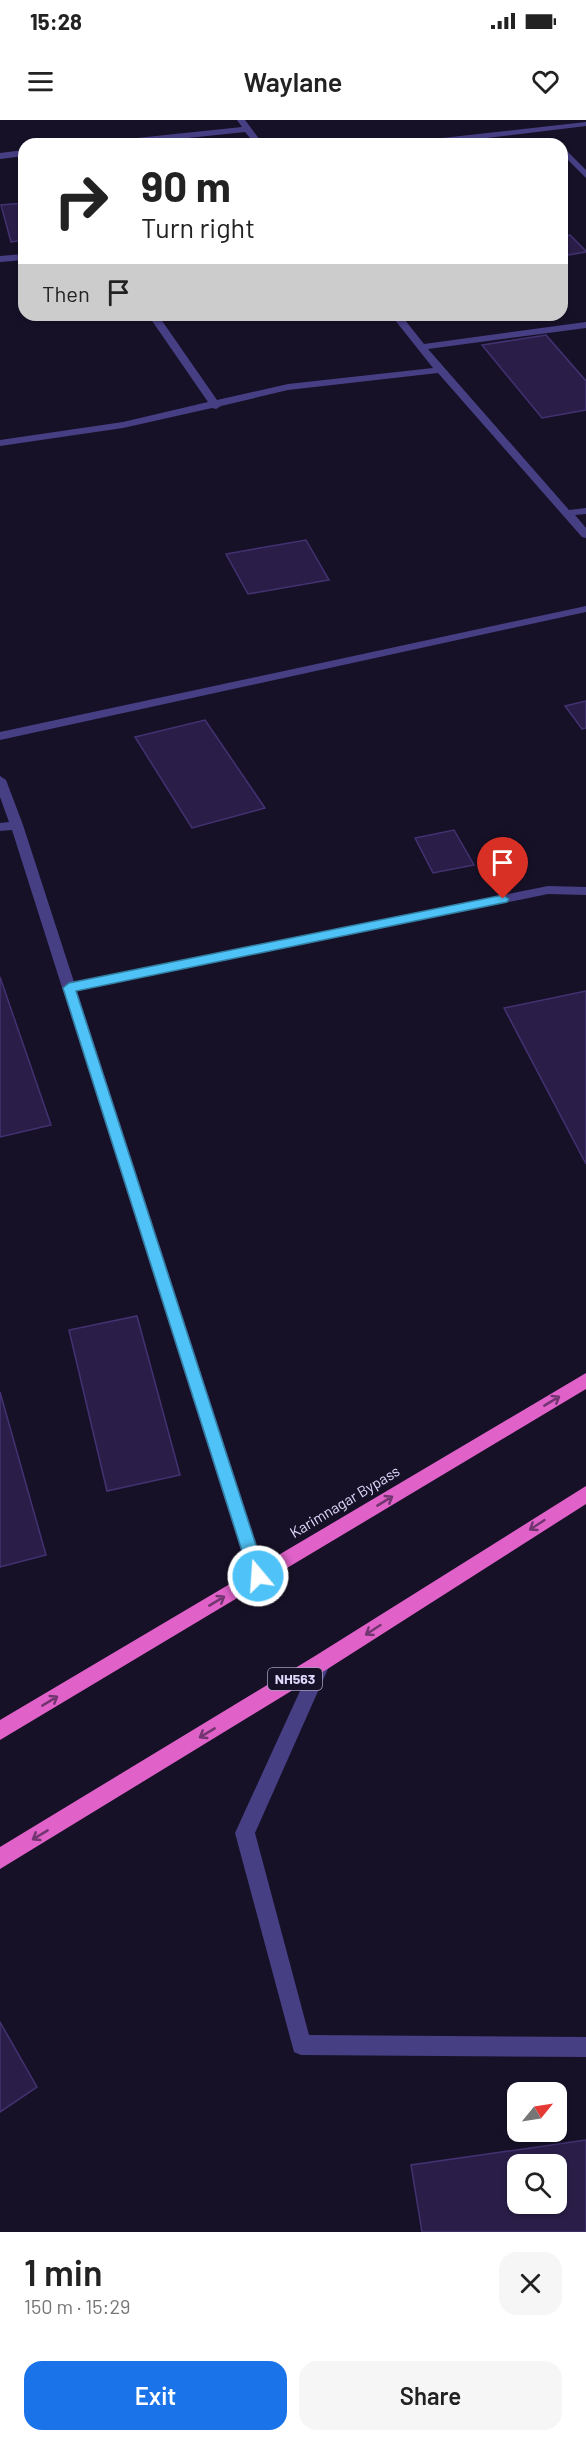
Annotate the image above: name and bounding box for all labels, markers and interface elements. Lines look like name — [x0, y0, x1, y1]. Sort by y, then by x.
text: 15:28 — [30, 8, 82, 34]
icon: menu — [24, 65, 57, 98]
text: Waylane — [244, 65, 342, 97]
icon: heart — [529, 65, 562, 98]
text: 90 m — [141, 160, 231, 210]
icon: right — [42, 162, 120, 240]
text: Turn right — [141, 211, 255, 243]
icon: arrive — [102, 276, 135, 309]
text: Then — [42, 280, 90, 306]
pin — [477, 837, 528, 899]
icon: arrive — [486, 846, 519, 879]
one-way arrow — [543, 1394, 560, 1406]
street label: Karimnagar Bypass — [286, 1461, 403, 1541]
one-way arrow — [376, 1494, 393, 1506]
one-way arrow — [529, 1520, 546, 1532]
position arrow — [226, 1544, 290, 1608]
one-way arrow — [209, 1594, 226, 1606]
one-way arrow — [364, 1624, 381, 1637]
road number: NH563 — [268, 1668, 322, 1690]
one-way arrow — [41, 1695, 58, 1707]
one-way arrow — [199, 1727, 216, 1739]
one-way arrow — [32, 1829, 49, 1841]
north arrow — [507, 2082, 567, 2142]
map controls — [507, 2082, 567, 2214]
button: search — [507, 2154, 567, 2214]
text: 1 min — [24, 2250, 103, 2293]
button: close — [499, 2252, 562, 2315]
text: 150 m · 15:29 — [24, 2294, 131, 2318]
button: Exit — [24, 2361, 287, 2430]
button: Share — [299, 2361, 562, 2430]

